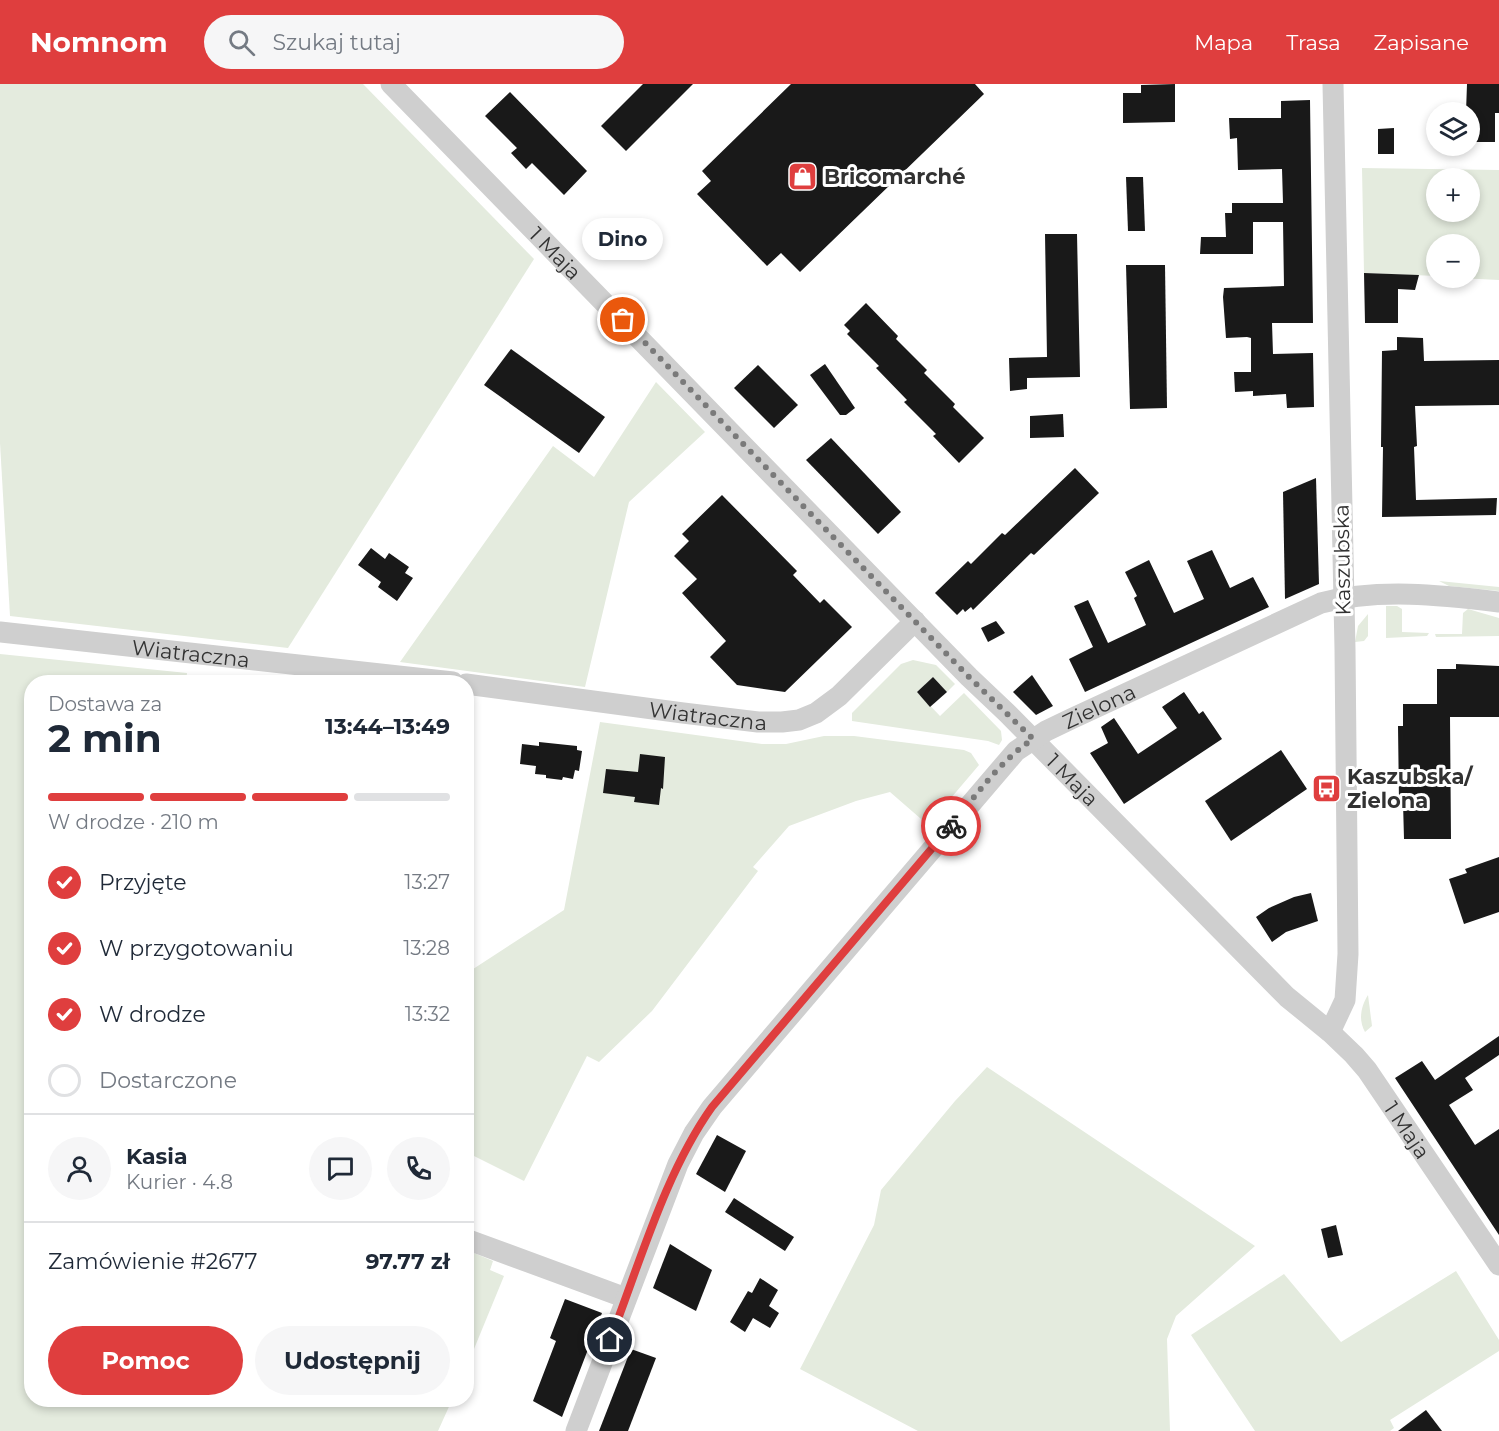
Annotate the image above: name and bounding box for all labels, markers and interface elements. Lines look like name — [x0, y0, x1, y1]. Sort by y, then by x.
search box — [204, 15, 624, 69]
text: Nomnom — [30, 25, 168, 59]
icon: search — [225, 26, 258, 59]
text: Szukaj tutaj — [273, 29, 401, 56]
text: Mapa — [1194, 30, 1253, 55]
text: Trasa — [1286, 30, 1341, 55]
text: Zapisane — [1374, 30, 1469, 55]
map controls — [1426, 102, 1480, 288]
button: layers — [1426, 102, 1480, 156]
shop icon: Bricomarché — [787, 160, 819, 192]
place label: Bricomarché — [824, 164, 965, 189]
button: + — [1426, 168, 1480, 222]
callout: Dino — [582, 218, 664, 260]
street label: 1 Maja — [525, 221, 587, 285]
text: Dino — [598, 227, 647, 251]
button: − — [1426, 234, 1480, 288]
pin — [597, 294, 648, 345]
icon: bag — [606, 303, 639, 336]
street label: Kaszubska — [1329, 504, 1355, 616]
street label: Wiatraczna — [131, 634, 251, 672]
street label: Zielona — [1058, 678, 1139, 734]
text: Dostawa za — [48, 692, 162, 716]
street label: Wiatraczna — [647, 696, 767, 735]
text: 13:44–13:49 — [325, 713, 450, 740]
text: 2 min — [48, 714, 162, 762]
street label: 1 Maja — [1041, 748, 1104, 811]
place label: Kaszubska/ Zielona — [1347, 764, 1474, 813]
bus stop icon: Kaszubska/ Zielona — [1310, 772, 1342, 804]
courier — [921, 796, 981, 856]
text: W drodze · 210 m — [48, 810, 219, 834]
icon: bike — [935, 810, 968, 843]
icon: check — [48, 866, 81, 899]
text: Przyjęte — [99, 869, 187, 896]
text: 13:27 — [404, 870, 450, 894]
icon: check — [48, 932, 81, 965]
text: W przygotowaniu — [99, 935, 294, 962]
text: 13:28 — [403, 936, 450, 960]
icon: check — [48, 998, 81, 1031]
text: W drodze — [99, 1001, 206, 1028]
text: 13:32 — [405, 1002, 450, 1026]
text: Dostarczone — [99, 1067, 237, 1094]
street label: 1 Maja — [1379, 1096, 1436, 1163]
button: person — [48, 1137, 111, 1200]
button: chat — [309, 1137, 372, 1200]
button: phone — [387, 1137, 450, 1200]
text: Kasia — [126, 1143, 187, 1170]
text: Kurier · 4.8 — [126, 1170, 233, 1194]
text: Zamówienie #2677 — [48, 1248, 257, 1275]
text: 97.77 zł — [365, 1248, 450, 1275]
pin — [584, 1314, 635, 1365]
icon: home — [593, 1323, 626, 1356]
button: Pomoc — [48, 1326, 243, 1395]
button: Udostępnij — [255, 1326, 450, 1395]

